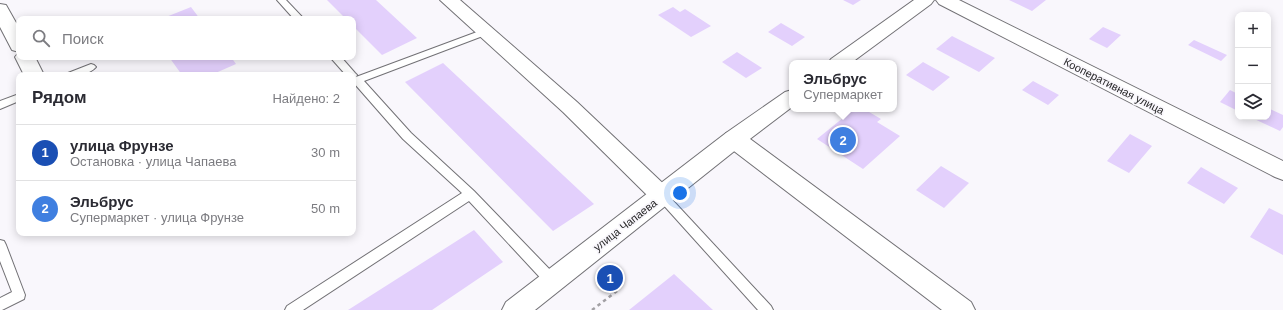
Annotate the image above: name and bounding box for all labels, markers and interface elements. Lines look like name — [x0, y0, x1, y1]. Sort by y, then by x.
map controls — [1235, 12, 1271, 120]
button: + — [1235, 12, 1271, 48]
search box — [16, 16, 356, 60]
icon: search — [30, 27, 52, 49]
text: Поиск — [62, 30, 104, 47]
button: − — [1235, 48, 1271, 84]
street label: Кооперативная улица — [1062, 55, 1167, 117]
popup — [789, 60, 897, 112]
text: Эльбрус — [803, 70, 867, 87]
button: layers — [1235, 84, 1271, 120]
text: Супермаркет — [803, 87, 883, 102]
text: Рядом — [32, 88, 87, 107]
text: Найдено: 2 — [272, 91, 340, 106]
pin: 2 — [830, 125, 856, 155]
text: улица Фрунзе — [70, 137, 174, 154]
text: 1 — [41, 145, 49, 160]
text: 30 m — [311, 145, 340, 160]
text: Остановка · улица Чапаева — [70, 154, 236, 169]
your location — [670, 183, 690, 203]
text: Эльбрус — [70, 193, 134, 210]
street label: улица Чапаева — [591, 196, 660, 253]
text: 2 — [41, 201, 49, 216]
text: 50 m — [311, 201, 340, 216]
text: Супермаркет · улица Фрунзе — [70, 210, 244, 225]
pin: 1 — [597, 263, 623, 293]

